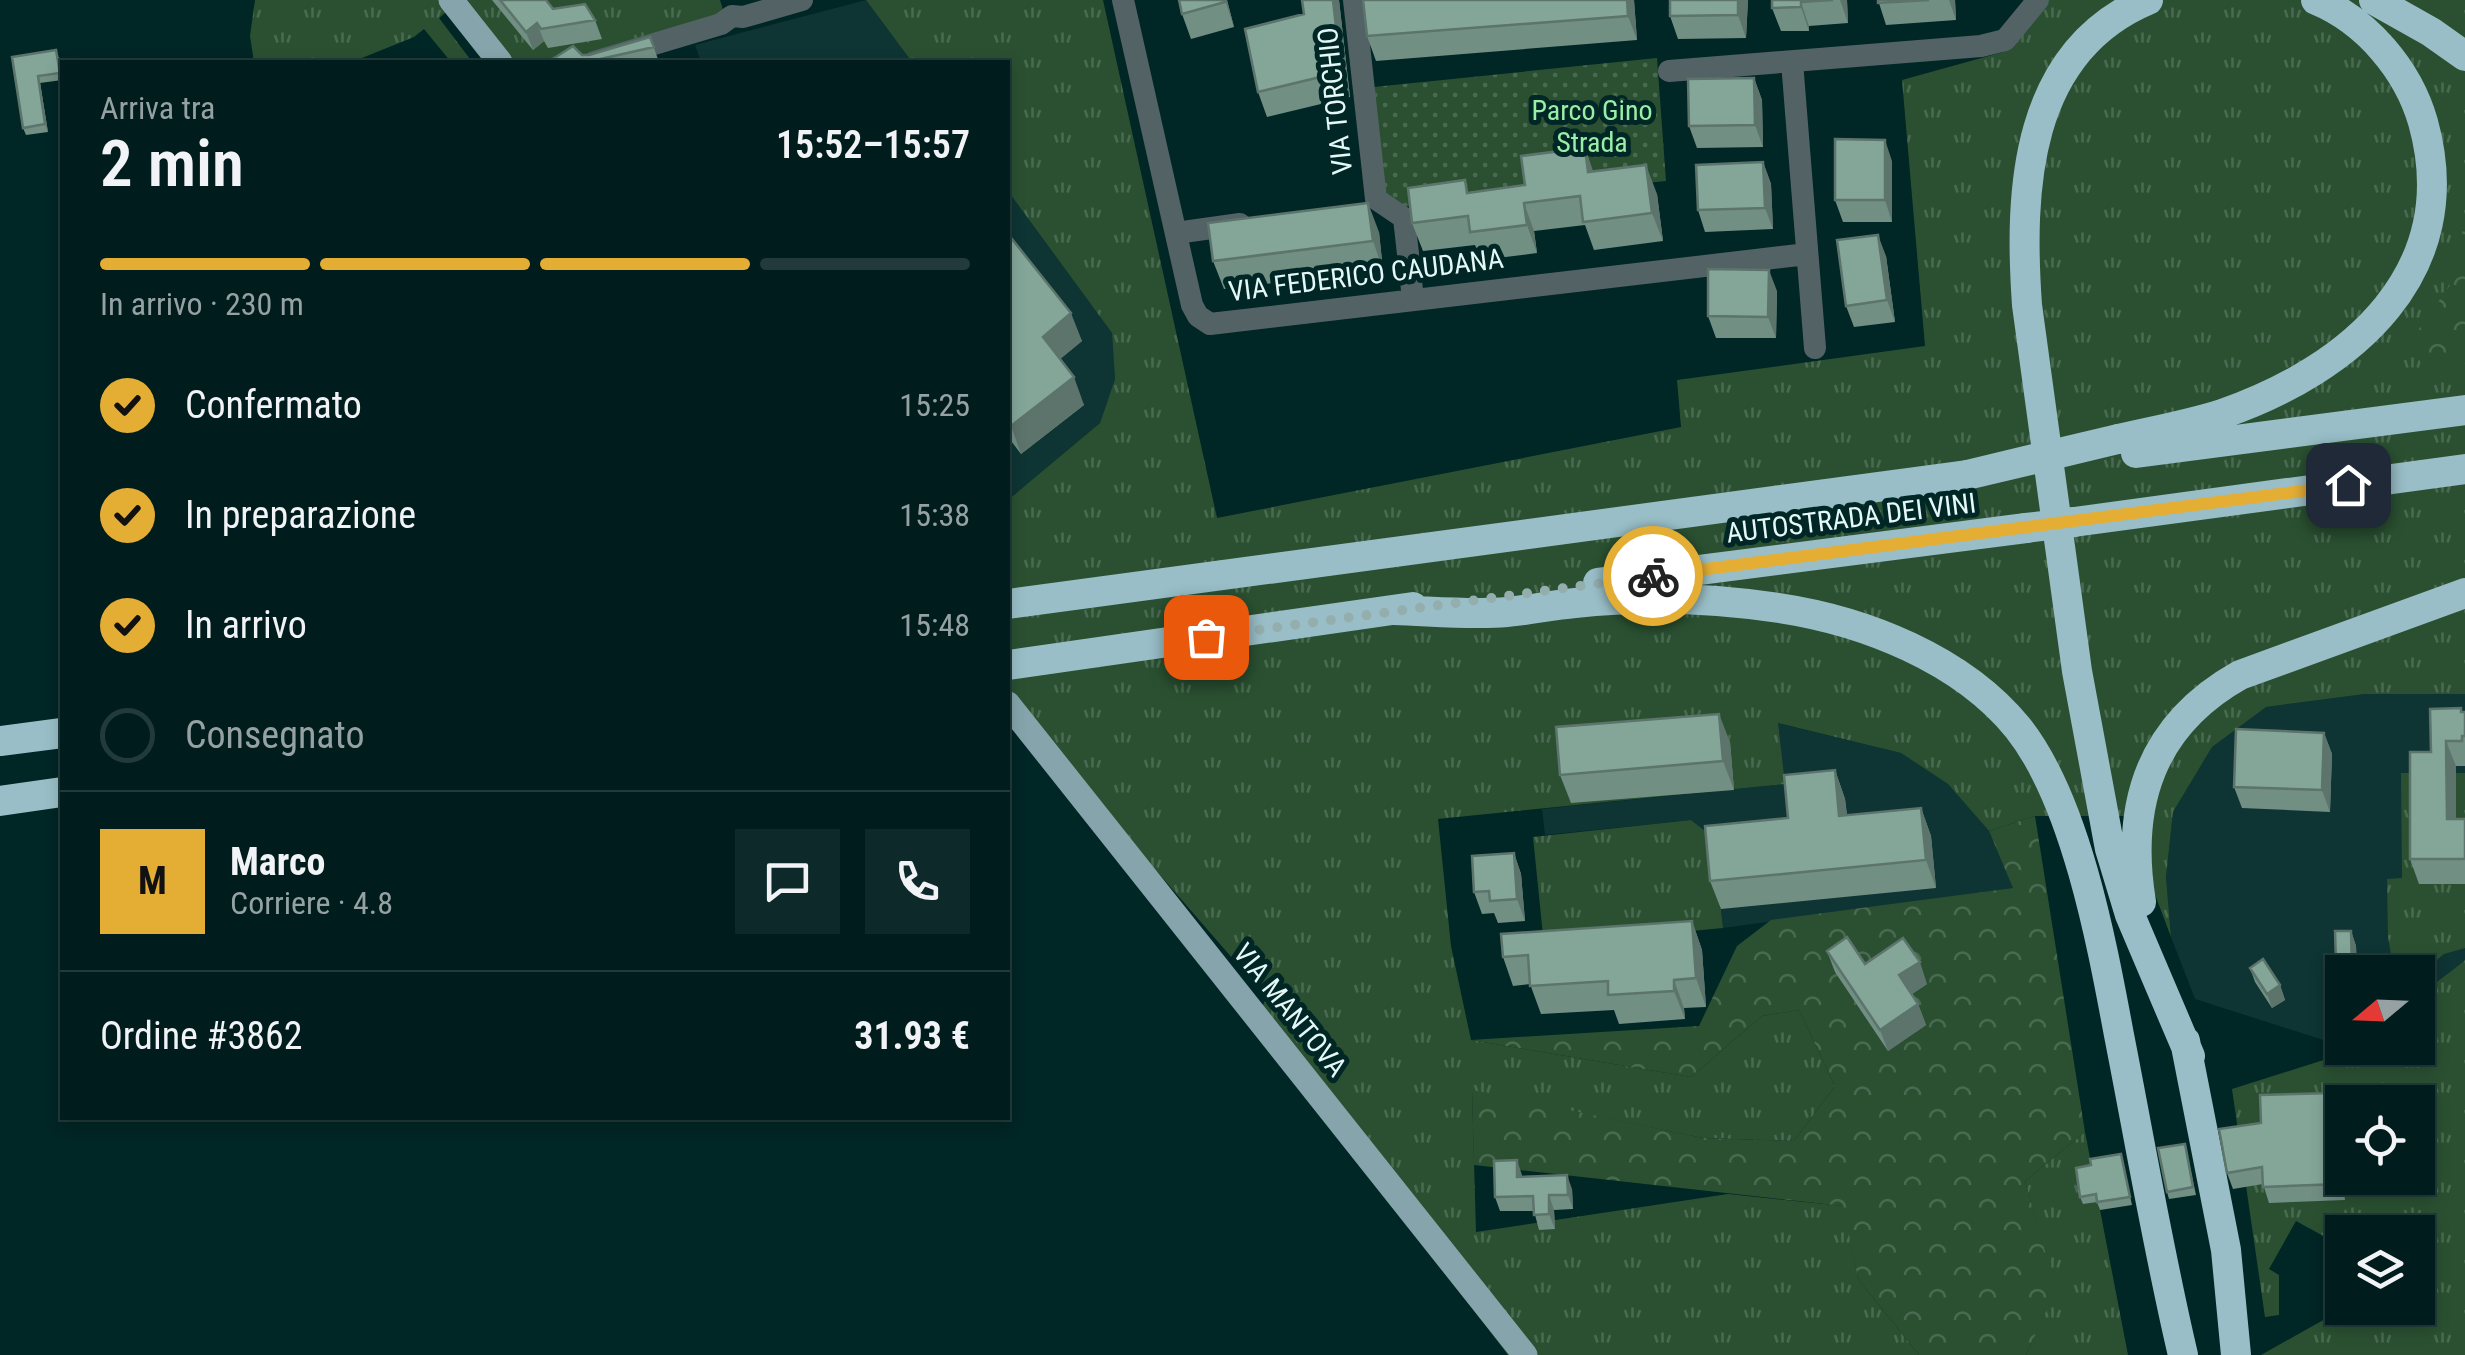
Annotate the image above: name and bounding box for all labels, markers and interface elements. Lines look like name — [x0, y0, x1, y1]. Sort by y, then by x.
street label: VIA TORCHIO — [1311, 26, 1359, 176]
text: Arriva tra — [100, 89, 215, 127]
park label: Parco Gino Strada — [1531, 94, 1653, 159]
text: 15:52–15:57 — [776, 123, 970, 167]
text: 2 min — [100, 126, 244, 202]
street label: VIA FEDERICO CAUDANA — [1227, 242, 1505, 308]
text: In arrivo · 230 m — [100, 285, 304, 323]
icon: check — [100, 378, 155, 433]
text: Confermato — [185, 383, 362, 427]
text: 15:25 — [899, 386, 970, 424]
pin — [2306, 443, 2391, 528]
icon: home — [2321, 458, 2376, 513]
street label: AUTOSTRADA DEI VINI — [1724, 486, 1978, 550]
icon: check — [100, 488, 155, 543]
text: In preparazione — [185, 493, 416, 537]
text: 15:38 — [899, 496, 970, 534]
courier — [1603, 526, 1703, 626]
icon: bike — [1626, 549, 1681, 604]
pin — [1164, 595, 1249, 680]
icon: check — [100, 598, 155, 653]
text: In arrivo — [185, 603, 307, 647]
text: 15:48 — [899, 606, 970, 644]
icon: bag — [1179, 610, 1234, 665]
text: Consegnato — [185, 713, 364, 757]
button: chat — [735, 829, 840, 934]
button: phone — [865, 829, 970, 934]
text: Marco — [230, 840, 325, 884]
text: M — [138, 859, 167, 903]
text: Corriere · 4.8 — [230, 884, 393, 922]
street label: VIA MANTOVA — [1226, 937, 1354, 1083]
north arrow — [2325, 955, 2435, 1065]
map controls — [2325, 955, 2435, 1325]
text: Ordine #3862 — [100, 1014, 302, 1058]
text: 31.93 € — [854, 1014, 970, 1058]
button: locate — [2325, 1085, 2435, 1195]
button: layers — [2325, 1215, 2435, 1325]

